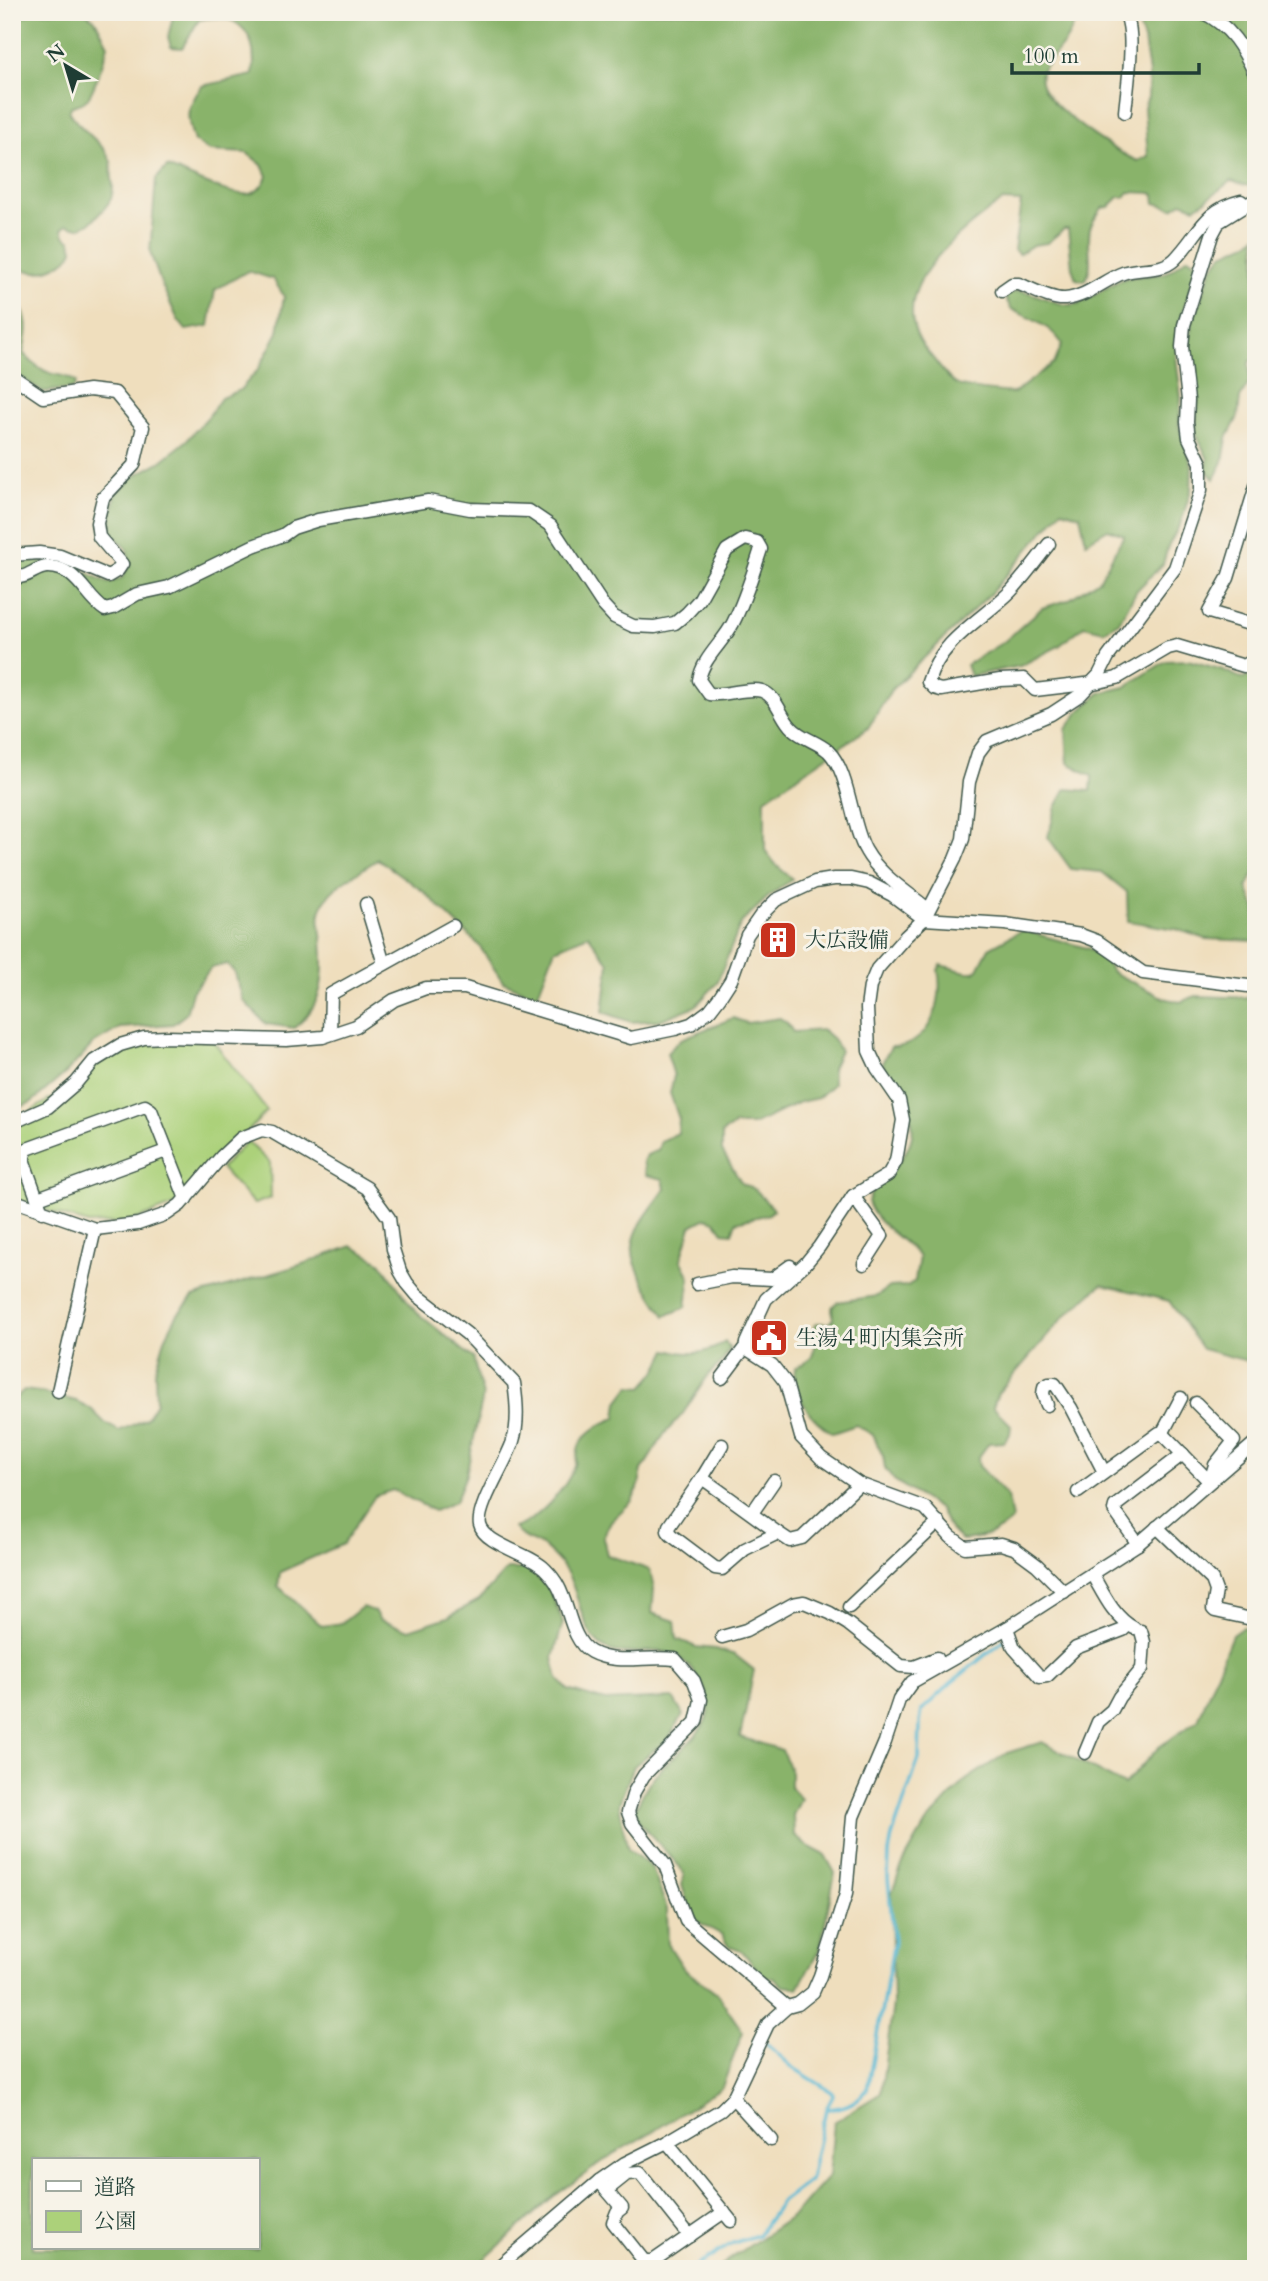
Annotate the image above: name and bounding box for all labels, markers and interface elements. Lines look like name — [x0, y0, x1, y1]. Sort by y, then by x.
north arrow — [32, 32, 102, 102]
scale bar — [1012, 32, 1200, 76]
text: N — [42, 38, 71, 69]
text: 100 m — [1023, 42, 1079, 71]
building icon: 大広設備 — [757, 919, 799, 961]
place label: 大広設備 — [805, 926, 889, 955]
public building icon: 生湯４町内集会所 — [748, 1317, 790, 1359]
place label: 生湯４町内集会所 — [796, 1324, 964, 1353]
legend — [32, 2158, 259, 2250]
text: 道路 — [94, 2173, 136, 2202]
text: 公園 — [94, 2207, 136, 2236]

